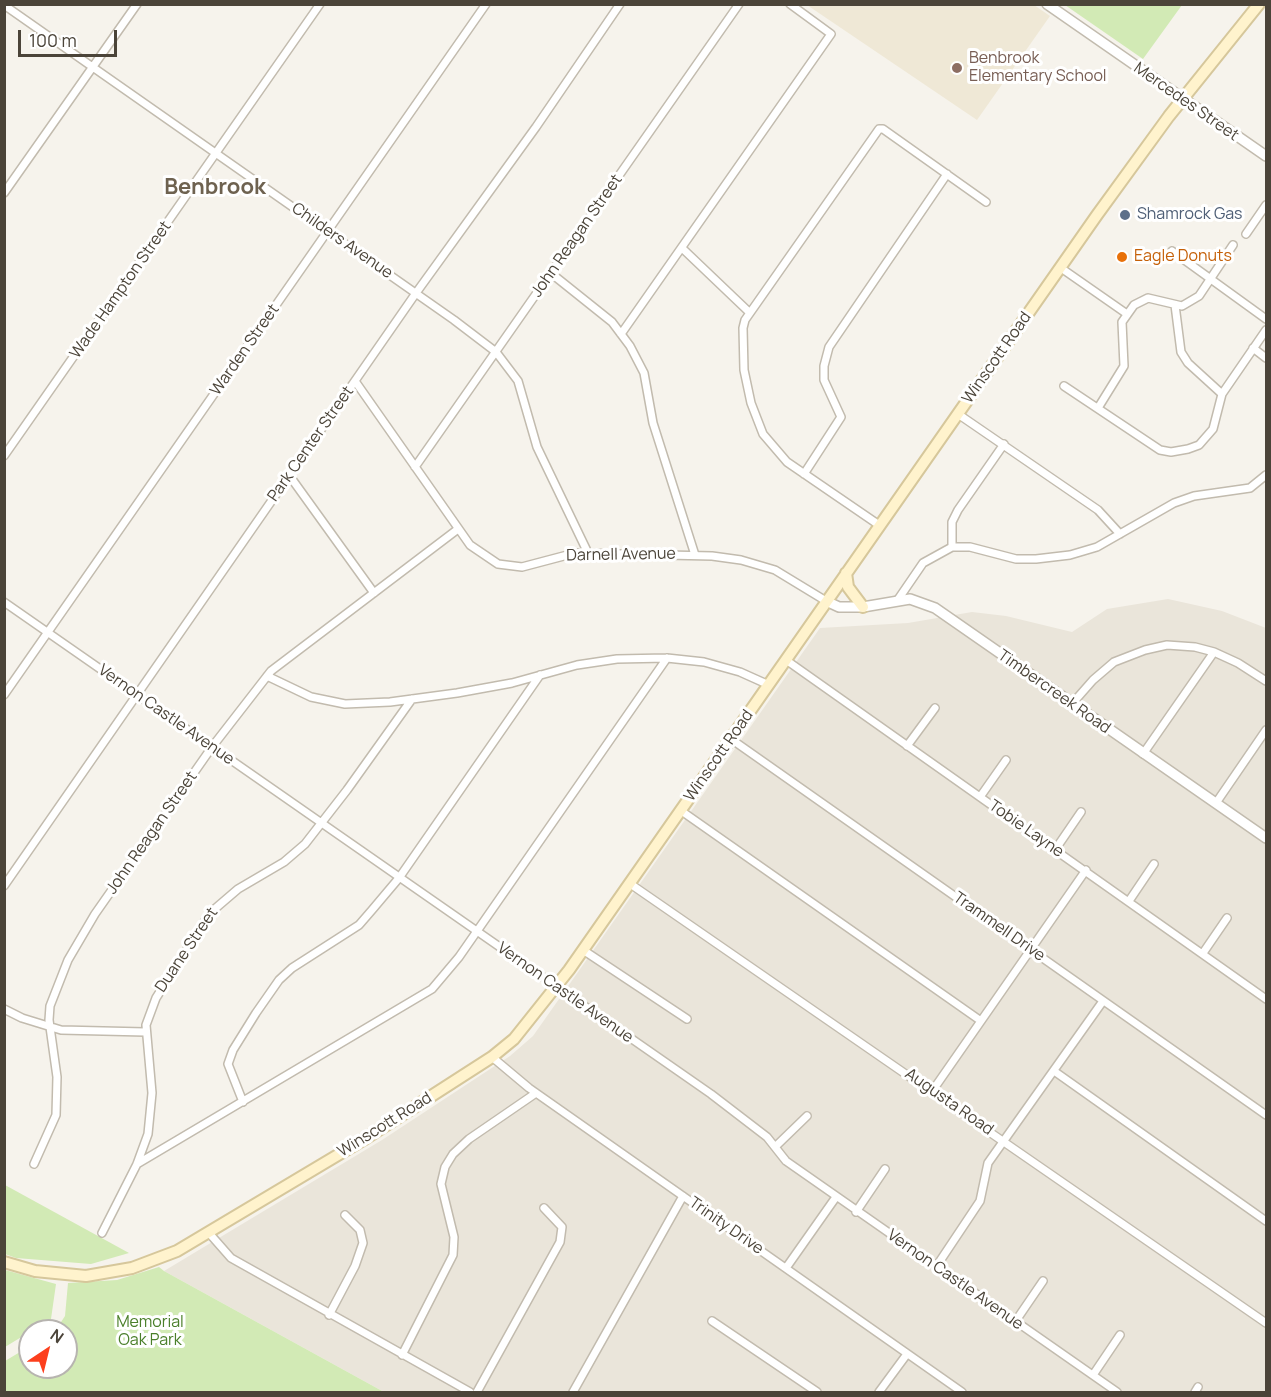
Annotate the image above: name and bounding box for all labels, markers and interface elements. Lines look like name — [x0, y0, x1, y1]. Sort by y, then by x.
scale bar — [21, 18, 120, 56]
text: 100 m — [29, 28, 77, 52]
place label: Benbrook Elementary School — [969, 49, 1107, 87]
street label: Mercedes Street — [1130, 59, 1242, 145]
marker: Benbrook Elementary School — [950, 61, 964, 75]
street label: John Reagan Street — [527, 171, 627, 301]
district label: Benbrook — [164, 175, 266, 201]
street label: Childers Avenue — [288, 199, 396, 283]
place label: Shamrock Gas — [1137, 205, 1242, 225]
marker: Shamrock Gas — [1118, 208, 1132, 222]
street label: Wade Hampton Street — [66, 218, 176, 362]
place label: Eagle Donuts — [1134, 247, 1232, 267]
marker: Eagle Donuts — [1115, 250, 1129, 264]
street label: Warden Street — [206, 301, 284, 399]
street label: Winscott Road — [958, 309, 1036, 407]
street label: Park Center Street — [264, 383, 358, 505]
street label: Darnell Avenue — [566, 544, 676, 566]
street label: Timbercreek Road — [994, 646, 1114, 738]
street label: Vernon Castle Avenue — [94, 661, 238, 769]
street label: Winscott Road — [680, 707, 758, 805]
street label: John Reagan Street — [102, 768, 202, 898]
street label: Tobie Layne — [985, 796, 1067, 862]
street label: Trammell Drive — [949, 888, 1049, 966]
street label: Duane Street — [152, 904, 222, 996]
street label: Vernon Castle Avenue — [493, 939, 637, 1047]
street label: Augusta Road — [901, 1064, 997, 1140]
street label: Winscott Road — [334, 1088, 436, 1162]
street label: Trinity Drive — [685, 1193, 767, 1259]
street label: Vernon Castle Avenue — [883, 1226, 1027, 1334]
park label: Memorial Oak Park — [116, 1313, 184, 1351]
north arrow — [18, 1319, 78, 1379]
text: N — [46, 1324, 68, 1348]

